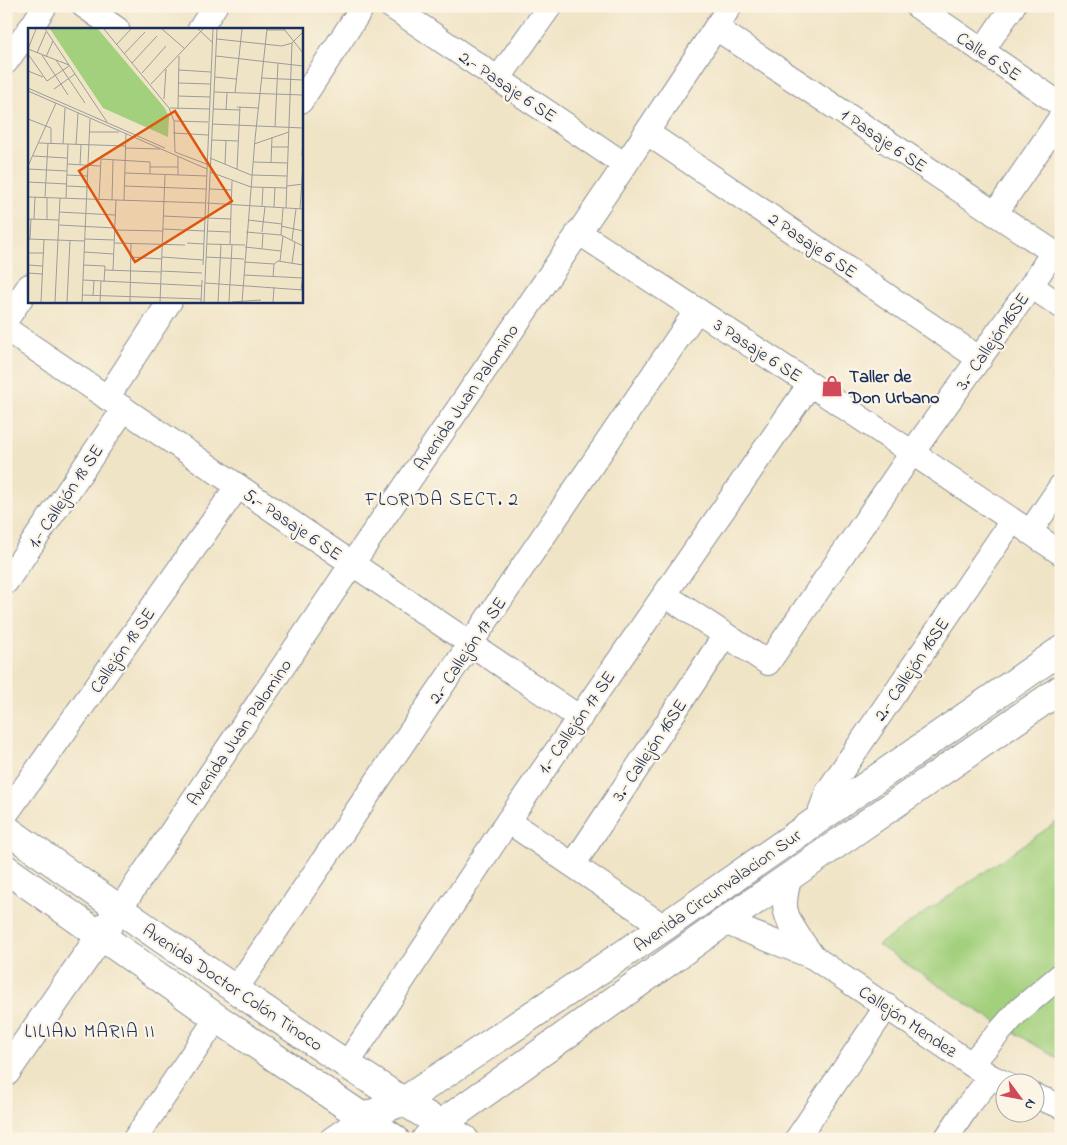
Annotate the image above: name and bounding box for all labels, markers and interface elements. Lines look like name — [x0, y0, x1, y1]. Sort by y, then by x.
street label: Calle 6 SE — [950, 26, 1026, 89]
inset map — [28, 28, 302, 302]
street label: 2.- Pasaje 6 SE — [453, 45, 561, 130]
street label: 1 Pasaje 6 SE — [834, 103, 931, 180]
street label: 2 Pasaje 6 SE — [762, 207, 862, 286]
street label: 3.- Callejón16SE — [950, 288, 1037, 396]
street label: 3 Pasaje 6 SE — [708, 313, 806, 390]
street label: Avenida Juan Palomino — [409, 320, 527, 477]
place label: Taller de Don Urbano — [848, 365, 939, 412]
shop icon: Taller de Don Urbano — [819, 373, 845, 399]
street label: 1.- Callejón 18 SE — [22, 440, 111, 554]
street label: 5.- Pasaje 6 SE — [237, 483, 347, 568]
district label: FLORIDA SECT. 2 — [364, 487, 519, 514]
street label: 2.- Callejón 17 SE — [423, 592, 514, 710]
street label: Callejón 18 SE — [84, 603, 163, 699]
street label: 2.- Callejón 16SE — [868, 613, 957, 727]
street label: Avenida Juan Palomino — [182, 655, 300, 812]
street label: 1.- Callejón 17 SE — [532, 666, 623, 780]
street label: 3.- Callejón 16SE — [607, 695, 695, 808]
street label: Avenida Circunvalacion Sur — [629, 823, 808, 960]
street label: Avenida Doctor Colón Tinoco — [136, 918, 327, 1059]
street label: Callejón Mendez — [853, 980, 962, 1065]
district label: LILIAN MARIA II — [25, 1019, 155, 1046]
north arrow — [994, 1072, 1044, 1122]
text: N — [1018, 1095, 1041, 1114]

